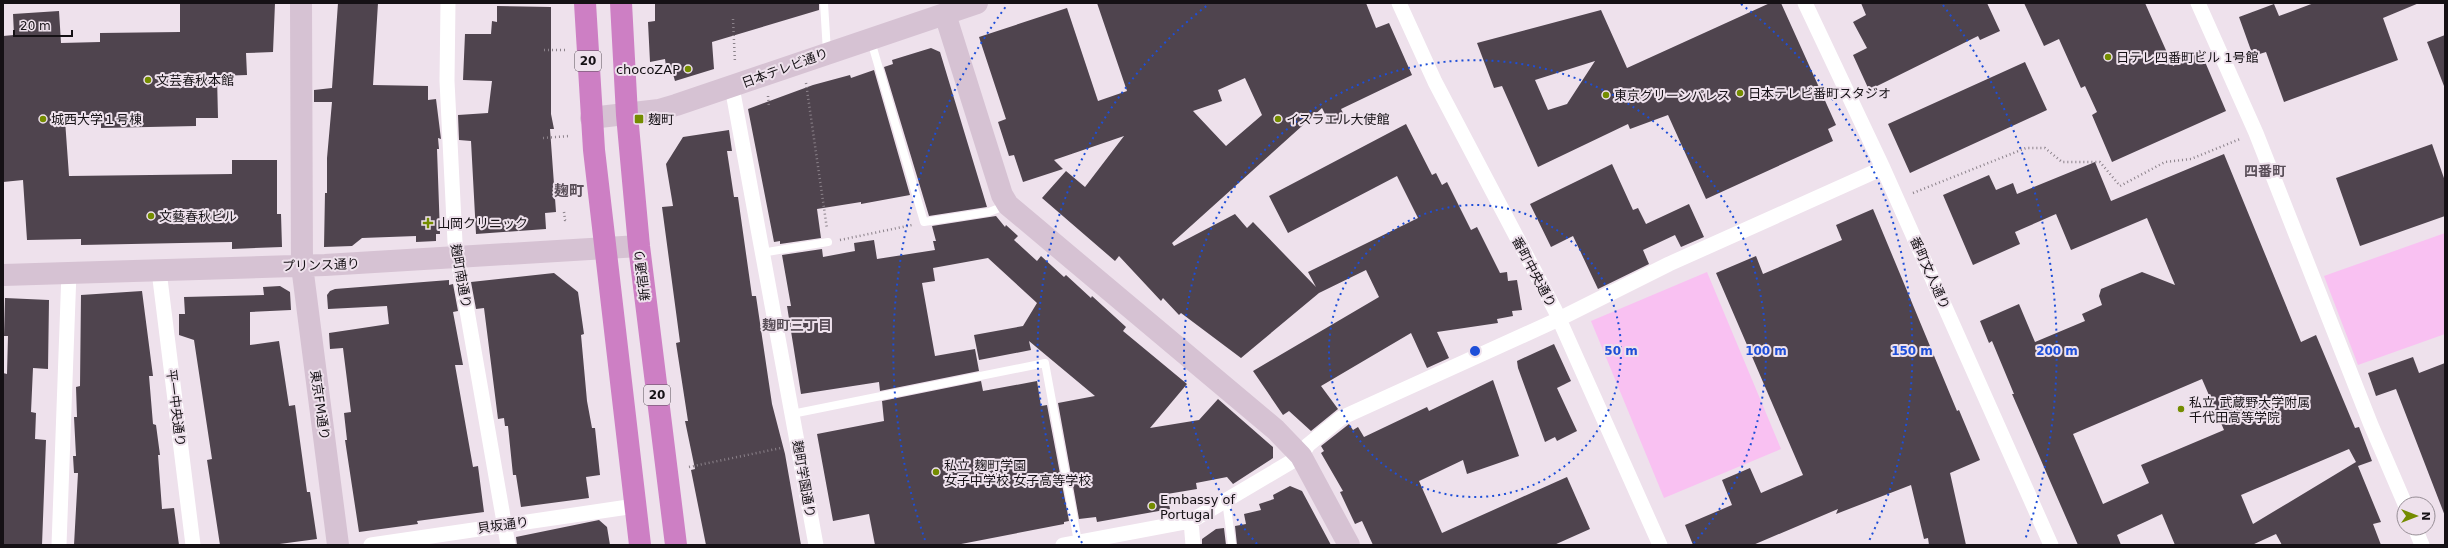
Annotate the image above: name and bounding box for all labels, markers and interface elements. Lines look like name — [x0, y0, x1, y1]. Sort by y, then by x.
scale bar — [14, 12, 72, 38]
text: 20 m — [20, 19, 51, 33]
street label: 日本テレビ通り — [740, 45, 830, 91]
place label: 日テレ四番町ビル 1号館 — [2116, 50, 2258, 65]
road number: 20 — [575, 51, 601, 71]
marker: 日テレ四番町ビル 1号館 — [2103, 52, 2113, 62]
place label: chocoZAP — [616, 62, 680, 77]
marker: chocoZAP — [683, 64, 693, 74]
place label: 文芸春秋本館 — [156, 73, 234, 88]
marker: 文芸春秋本館 — [143, 75, 153, 85]
place label: 日本テレビ番町スタジオ — [1748, 86, 1891, 101]
place label: 東京グリーンパレス — [1614, 88, 1730, 103]
marker: 日本テレビ番町スタジオ — [1735, 88, 1745, 98]
marker: 東京グリーンパレス — [1601, 90, 1611, 100]
place label: 城西大学１号棟 — [51, 112, 142, 127]
place label: 麹町 — [648, 112, 674, 127]
place label: イスラエル大使館 — [1286, 112, 1390, 127]
marker: 麹町 — [633, 113, 645, 125]
marker: 城西大学１号棟 — [38, 114, 48, 124]
marker: イスラエル大使館 — [1273, 114, 1283, 124]
district label: 四番町 — [2244, 163, 2286, 179]
district label: 麹町 — [554, 182, 584, 200]
place label: 文藝春秋ビル — [159, 209, 237, 224]
marker: 文藝春秋ビル — [146, 211, 156, 221]
place label: 山岡クリニック — [437, 216, 528, 231]
marker: 山岡クリニック — [422, 217, 434, 229]
street label: 番町中央通り — [1509, 234, 1559, 310]
street label: 番町文人通り — [1907, 234, 1953, 312]
street label: 麹町南通り — [448, 243, 474, 309]
street label: 新宿通り — [631, 248, 653, 302]
street label: プリンス通り — [282, 256, 360, 274]
district label: 麹町三丁目 — [762, 317, 832, 333]
centre of rings — [1468, 344, 1482, 358]
text: 50 m — [1604, 344, 1638, 358]
text: 100 m — [1745, 344, 1787, 358]
text: 150 m — [1891, 344, 1933, 358]
text: 200 m — [2036, 344, 2078, 358]
street label: 平一中央通り — [164, 368, 188, 448]
street label: 東京FM通り — [308, 369, 332, 441]
road number: 20 — [644, 385, 670, 405]
place label: 私立 武蔵野大学附属 千代田高等学院 — [2189, 395, 2310, 425]
marker: 私立 武蔵野大学附属 千代田高等学院 — [2176, 404, 2186, 414]
street label: 麹町学園通り — [790, 439, 818, 519]
place label: 私立 麹町学園 女子中学校 女子高等学校 — [944, 458, 1091, 488]
marker: 私立 麹町学園 女子中学校 女子高等学校 — [931, 467, 941, 477]
place label: Embassy of Portugal — [1160, 492, 1235, 522]
north arrow — [2396, 496, 2436, 536]
marker: Embassy of Portugal — [1147, 501, 1157, 511]
text: N — [2419, 511, 2432, 521]
street label: 貝坂通り — [476, 514, 530, 536]

